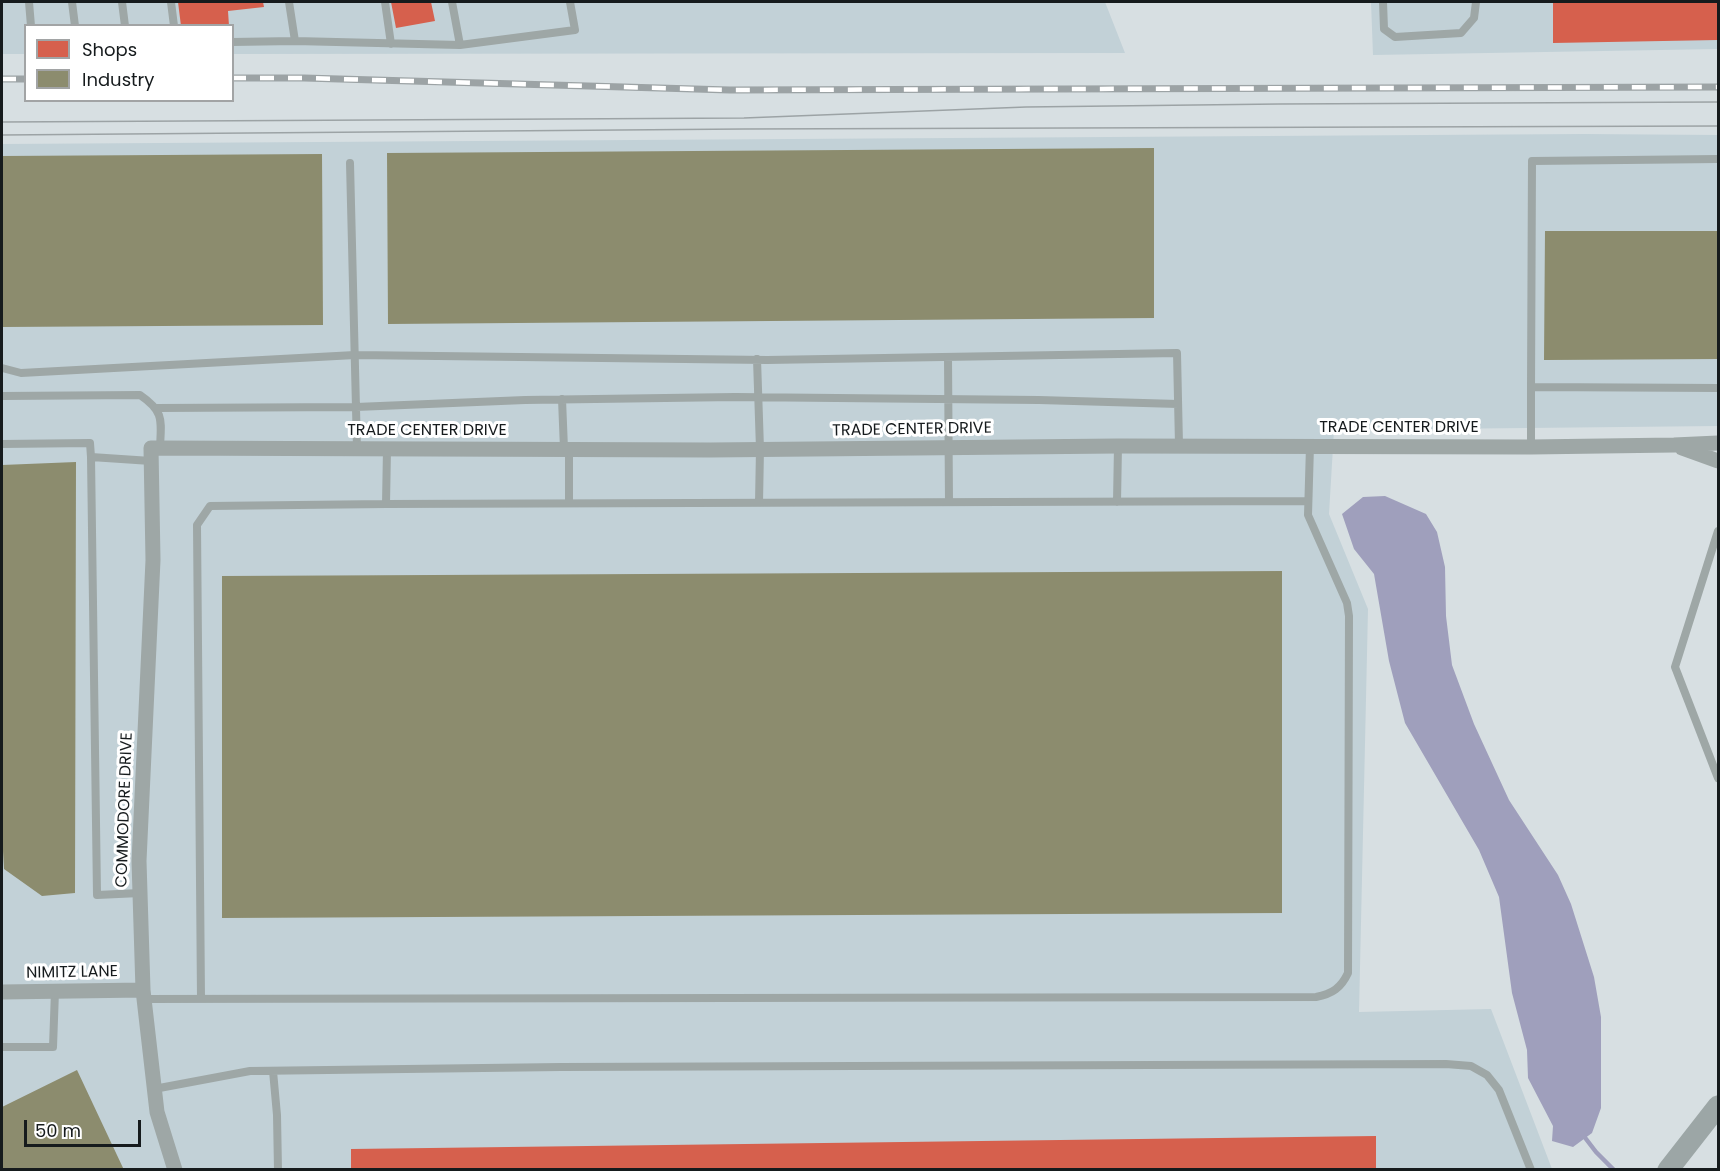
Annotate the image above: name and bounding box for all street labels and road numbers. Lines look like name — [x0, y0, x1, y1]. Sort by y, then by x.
street label: TRADE CENTER DRIVE — [1319, 418, 1479, 438]
street label: TRADE CENTER DRIVE — [832, 419, 992, 441]
street label: TRADE CENTER DRIVE — [347, 421, 507, 441]
street label: COMMODORE DRIVE — [113, 732, 137, 888]
street label: NIMITZ LANE — [26, 963, 118, 983]

